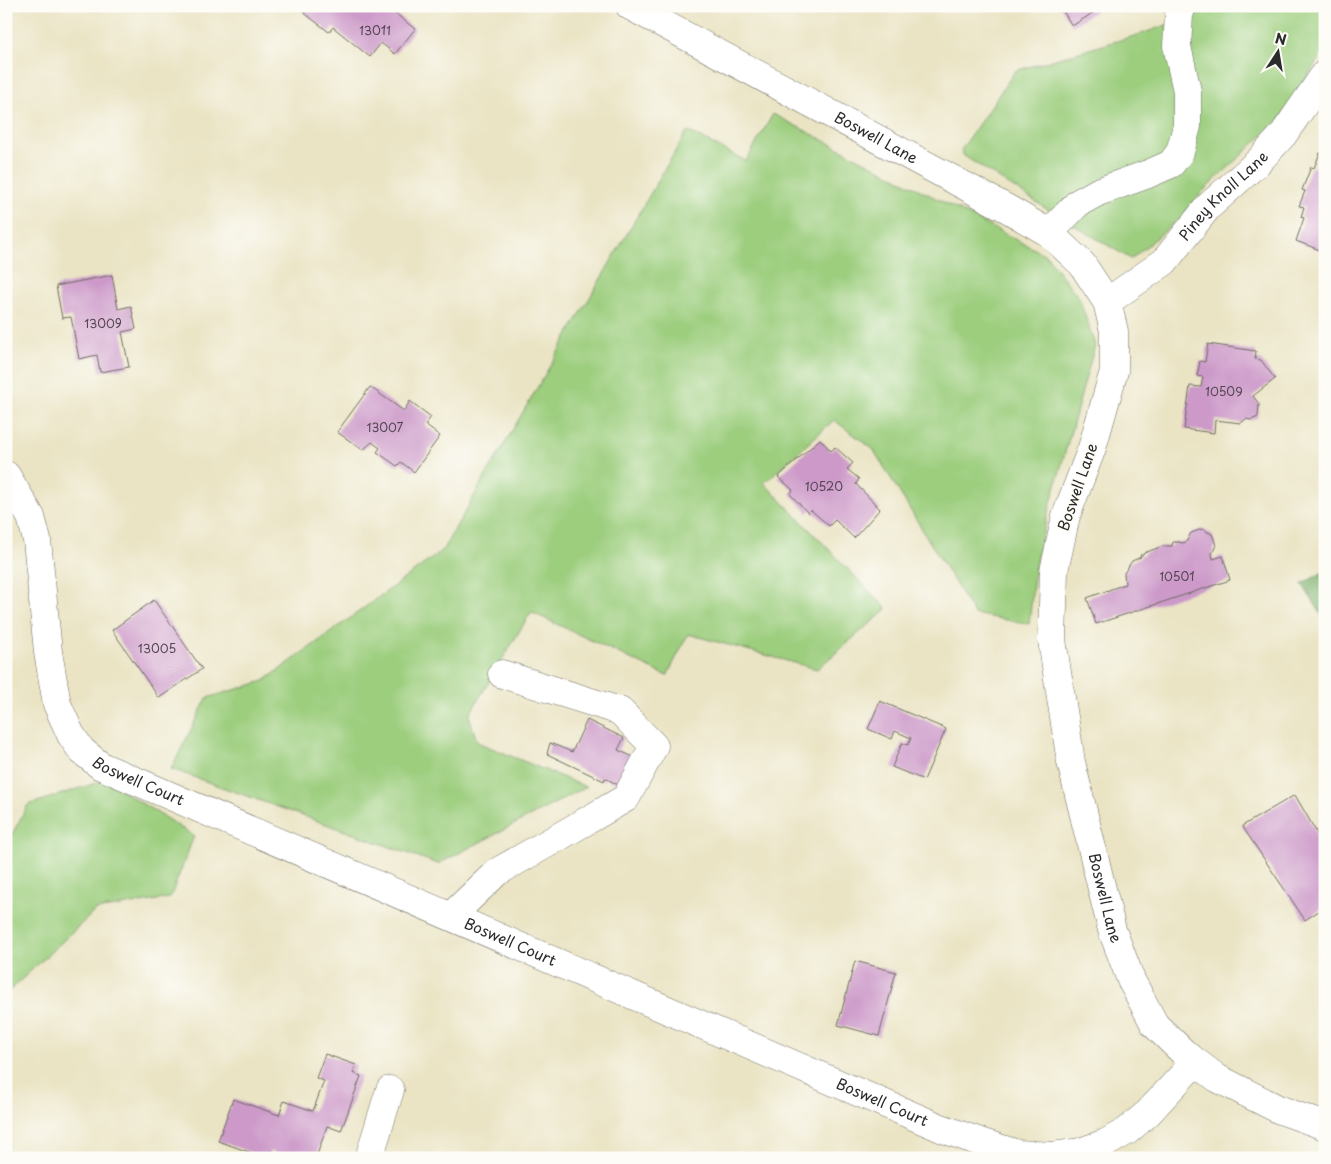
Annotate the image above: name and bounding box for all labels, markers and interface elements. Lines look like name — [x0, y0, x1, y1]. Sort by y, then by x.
house number: 13011 — [359, 21, 391, 39]
text: N — [1273, 27, 1288, 50]
north arrow — [1254, 28, 1304, 78]
street label: Boswell Lane — [831, 105, 922, 169]
street label: Piney Knoll Lane — [1172, 145, 1273, 245]
house number: 13009 — [84, 314, 122, 332]
house number: 10509 — [1205, 382, 1243, 400]
house number: 13007 — [367, 418, 404, 436]
street label: Boswell Lane — [1051, 439, 1102, 534]
house number: 10520 — [805, 477, 843, 495]
house number: 10501 — [1159, 567, 1195, 585]
house number: 13005 — [138, 639, 176, 657]
street label: Boswell Court — [88, 750, 188, 811]
street label: Boswell Lane — [1084, 850, 1129, 946]
street label: Boswell Court — [461, 911, 560, 971]
street label: Boswell Court — [833, 1071, 932, 1131]

